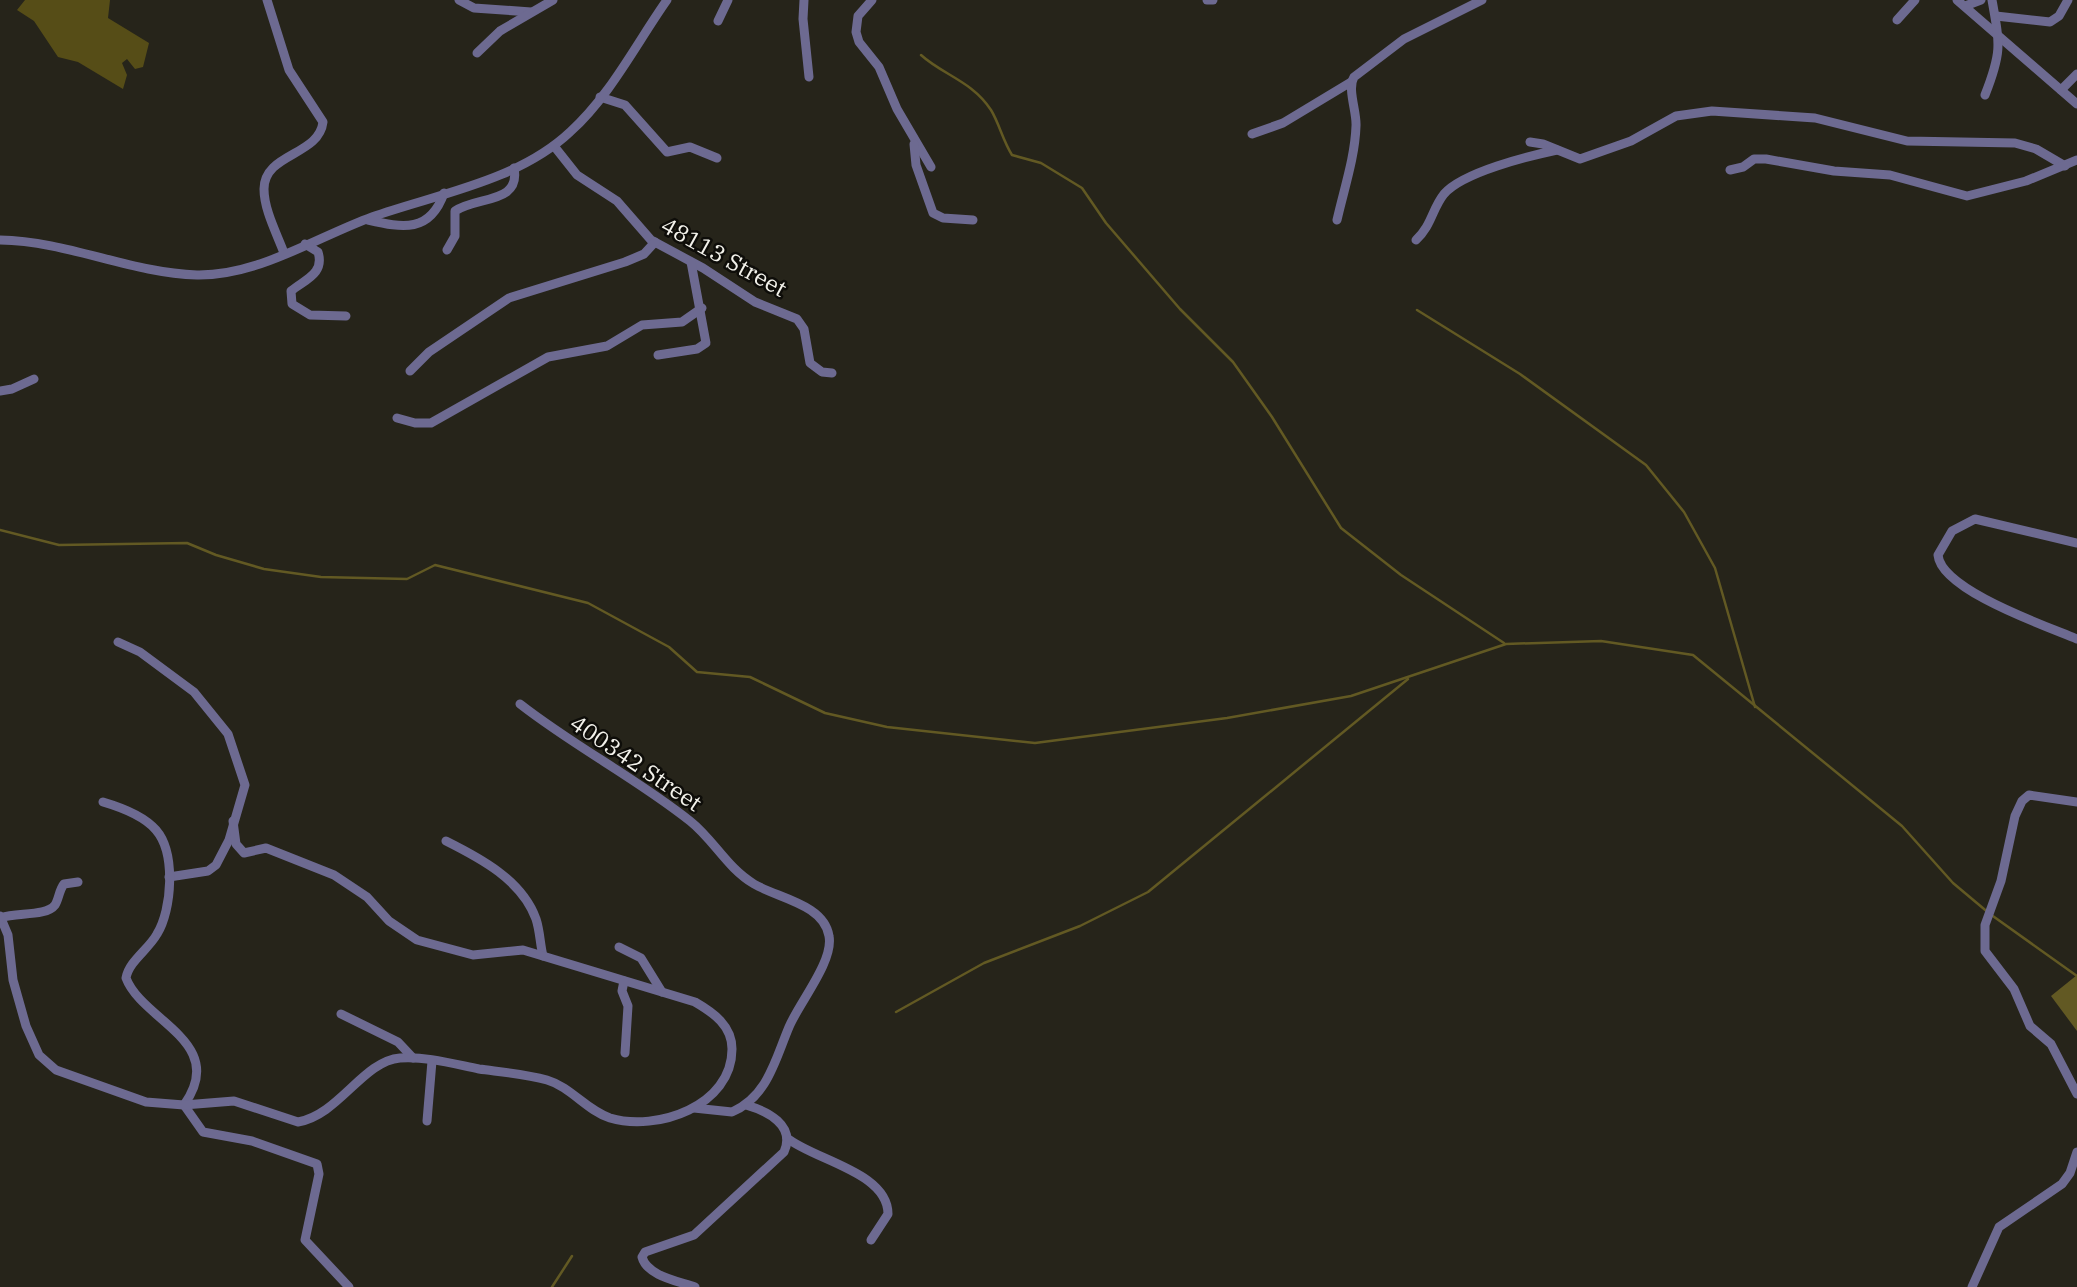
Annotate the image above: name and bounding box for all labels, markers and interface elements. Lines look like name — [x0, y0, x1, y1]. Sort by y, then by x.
street label: 48113 Street — [656, 209, 793, 303]
street label: 400342 Street — [565, 707, 708, 817]

